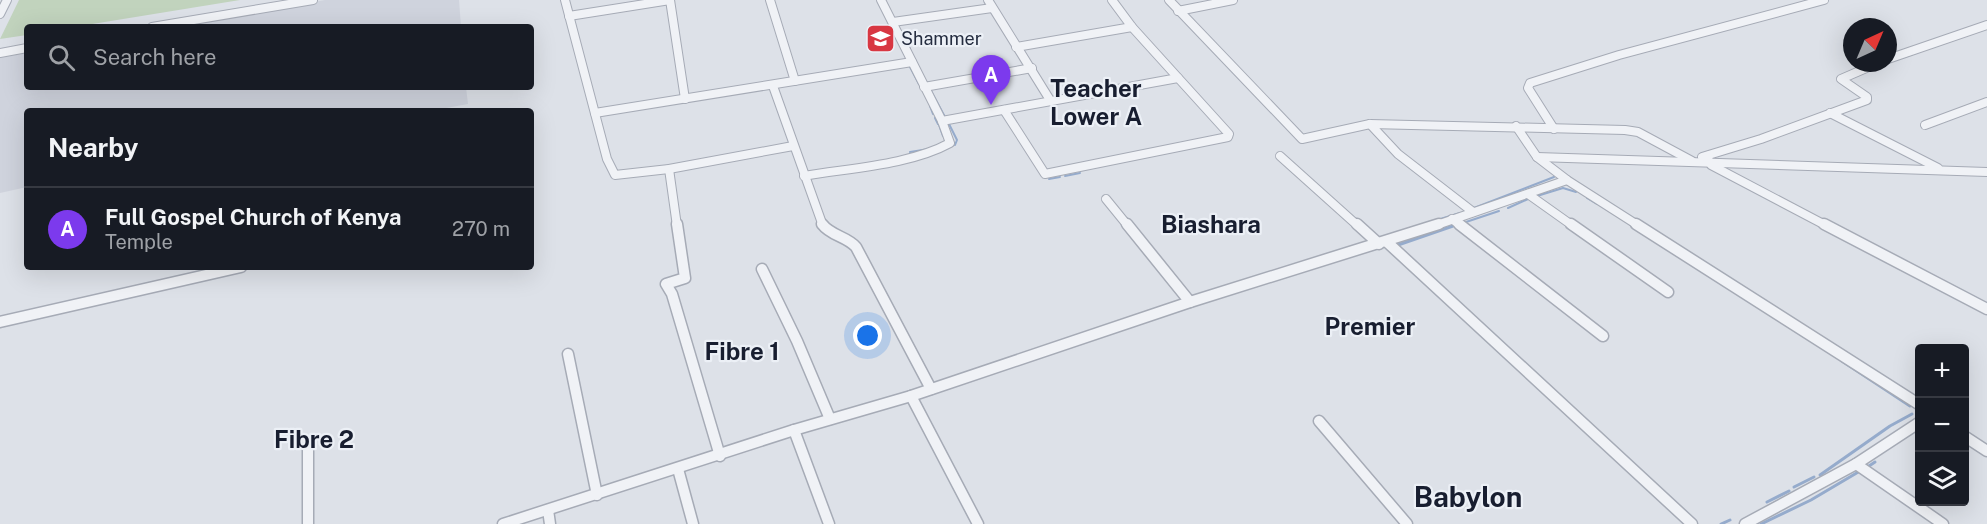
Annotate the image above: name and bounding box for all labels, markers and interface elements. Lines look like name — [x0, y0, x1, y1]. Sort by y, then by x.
north arrow — [1843, 18, 1897, 72]
school or university icon: Shammer — [864, 23, 896, 55]
search box — [24, 24, 534, 90]
place label: Shammer — [901, 28, 982, 49]
icon: search — [45, 41, 78, 74]
text: Search here — [93, 44, 217, 70]
pin: A — [972, 56, 1010, 105]
district label: Teacher Lower A — [1050, 74, 1142, 130]
text: Nearby — [48, 132, 138, 163]
text: Full Gospel Church of Kenya — [105, 204, 401, 230]
district label: Biashara — [1161, 210, 1261, 238]
text: A — [60, 217, 75, 241]
text: 270 m — [452, 217, 510, 241]
text: Temple — [105, 230, 173, 254]
district label: Premier — [1325, 312, 1416, 340]
your location — [853, 321, 882, 350]
district label: Fibre 1 — [704, 337, 780, 365]
map controls — [1915, 344, 1969, 506]
button: + — [1915, 344, 1969, 398]
button: − — [1915, 398, 1969, 452]
district label: Fibre 2 — [274, 425, 354, 453]
button: layers — [1915, 452, 1969, 506]
district label: Babylon — [1414, 480, 1522, 513]

